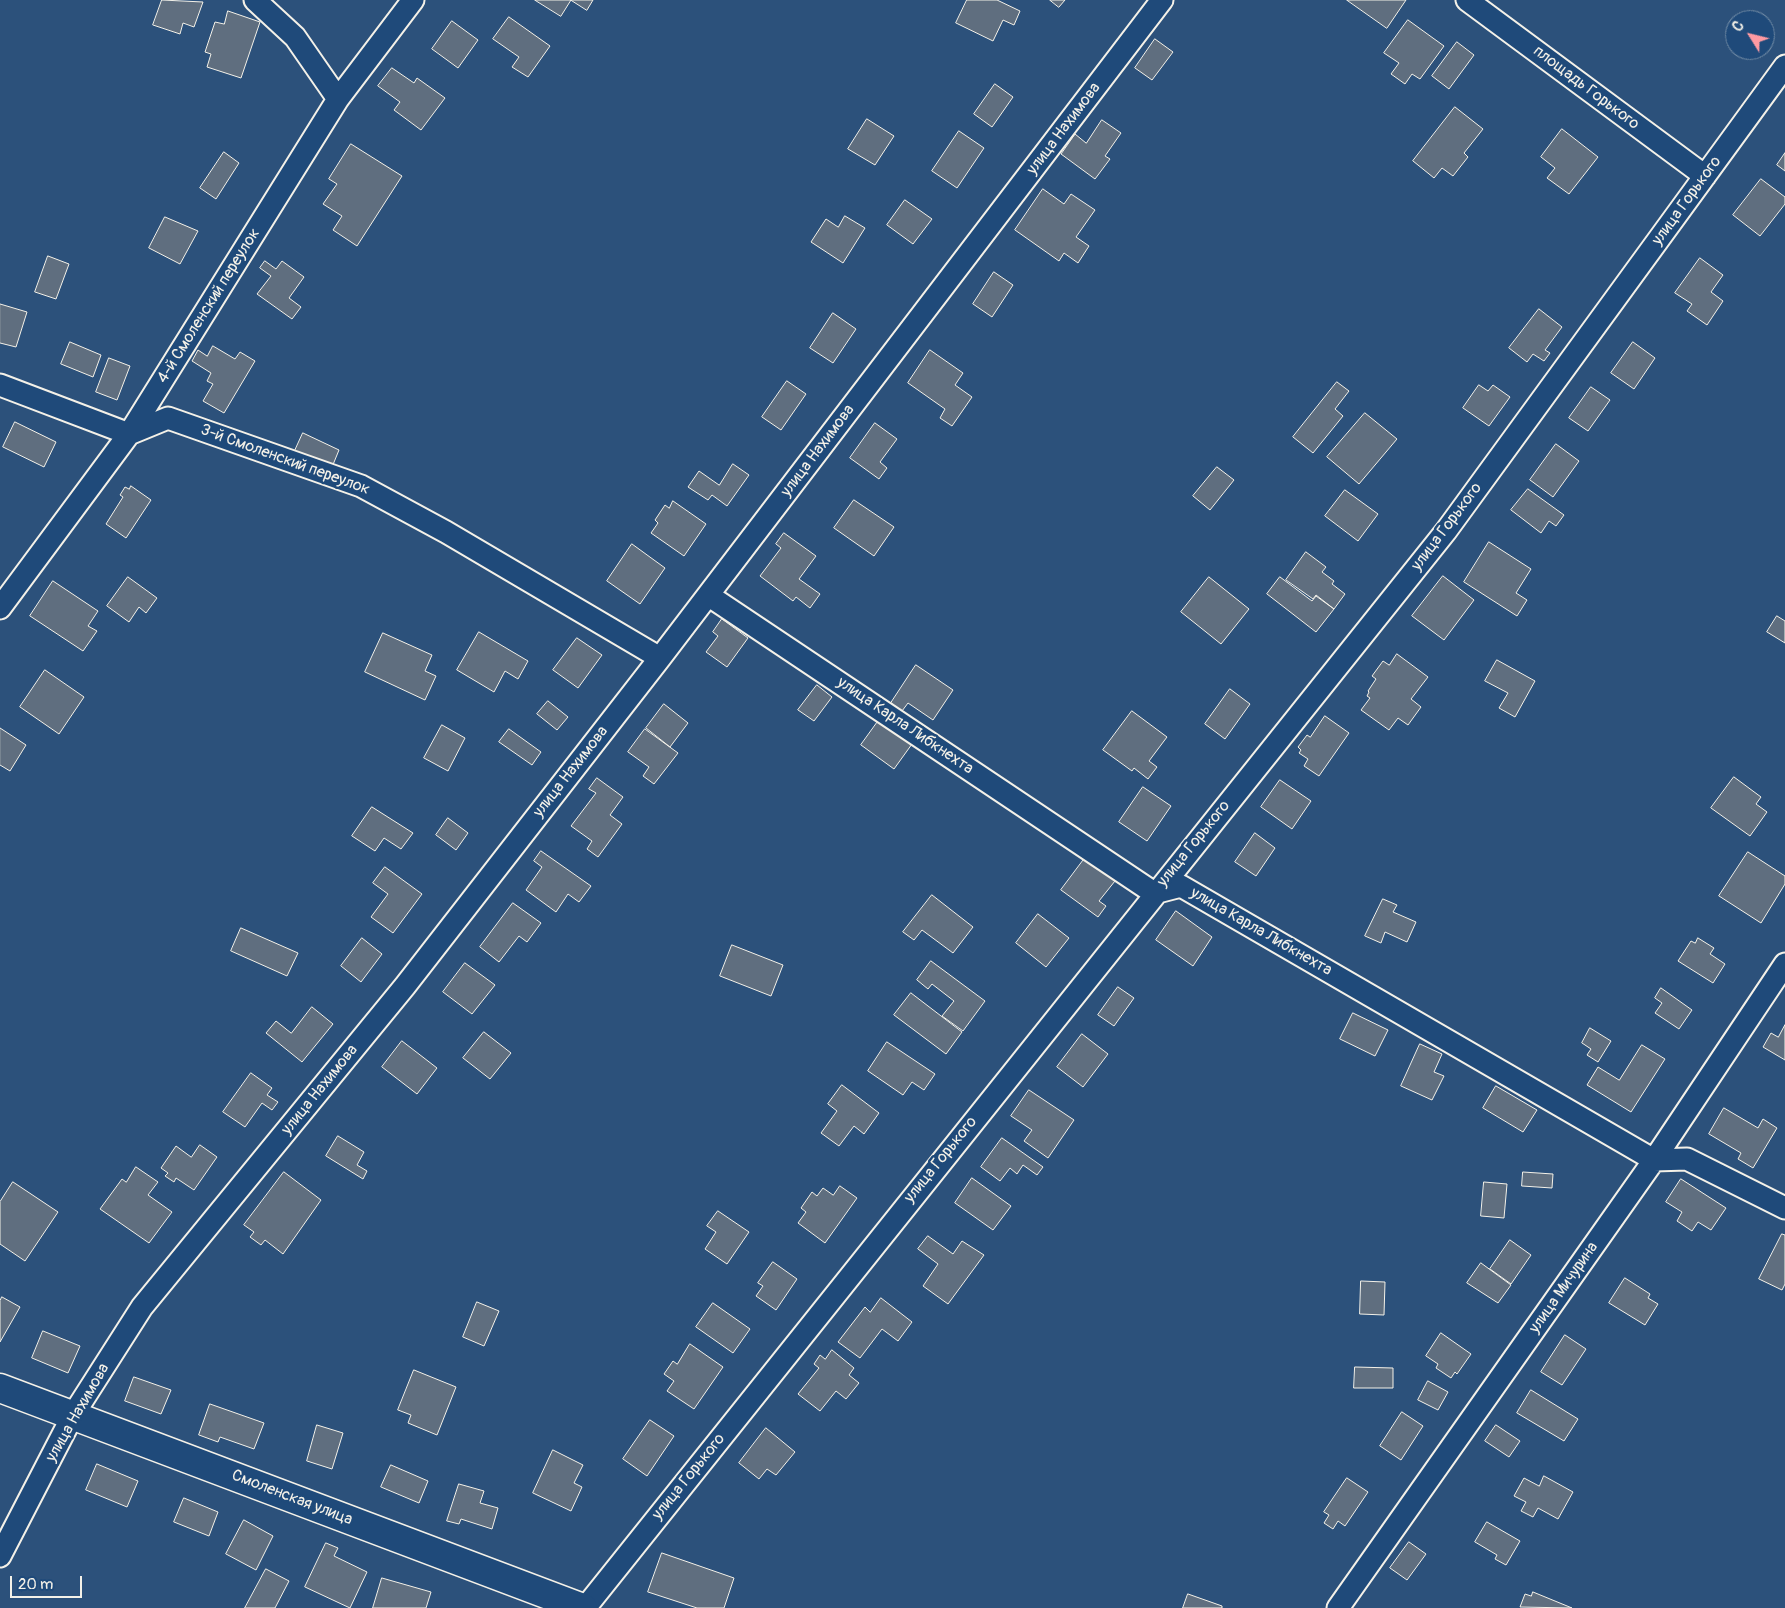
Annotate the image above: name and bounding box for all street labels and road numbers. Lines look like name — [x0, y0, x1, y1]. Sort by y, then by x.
street label: площадь Горького — [1529, 42, 1643, 134]
street label: улица Нахимова — [1023, 79, 1105, 179]
street label: улица Горького — [1648, 153, 1726, 249]
street label: 4-й Смоленский переулок — [153, 225, 265, 387]
street label: улица Нахимова — [777, 401, 859, 501]
street label: 3-й Смоленский переулок — [198, 420, 372, 500]
street label: улица Горького — [1408, 479, 1486, 575]
street label: улица Карла Либкнехта — [833, 673, 977, 779]
street label: улица Нахимова — [529, 723, 613, 821]
street label: улица Горького — [1153, 797, 1235, 891]
street label: улица Карла Либкнехта — [1187, 884, 1335, 980]
street label: улица Нахимова — [278, 1041, 362, 1139]
street label: улица Горького — [900, 1113, 982, 1207]
street label: улица Мичурина — [1525, 1239, 1603, 1337]
street label: улица Нахимова — [42, 1360, 114, 1466]
street label: улица Горького — [648, 1430, 730, 1524]
street label: Смоленская улица — [229, 1466, 355, 1530]

